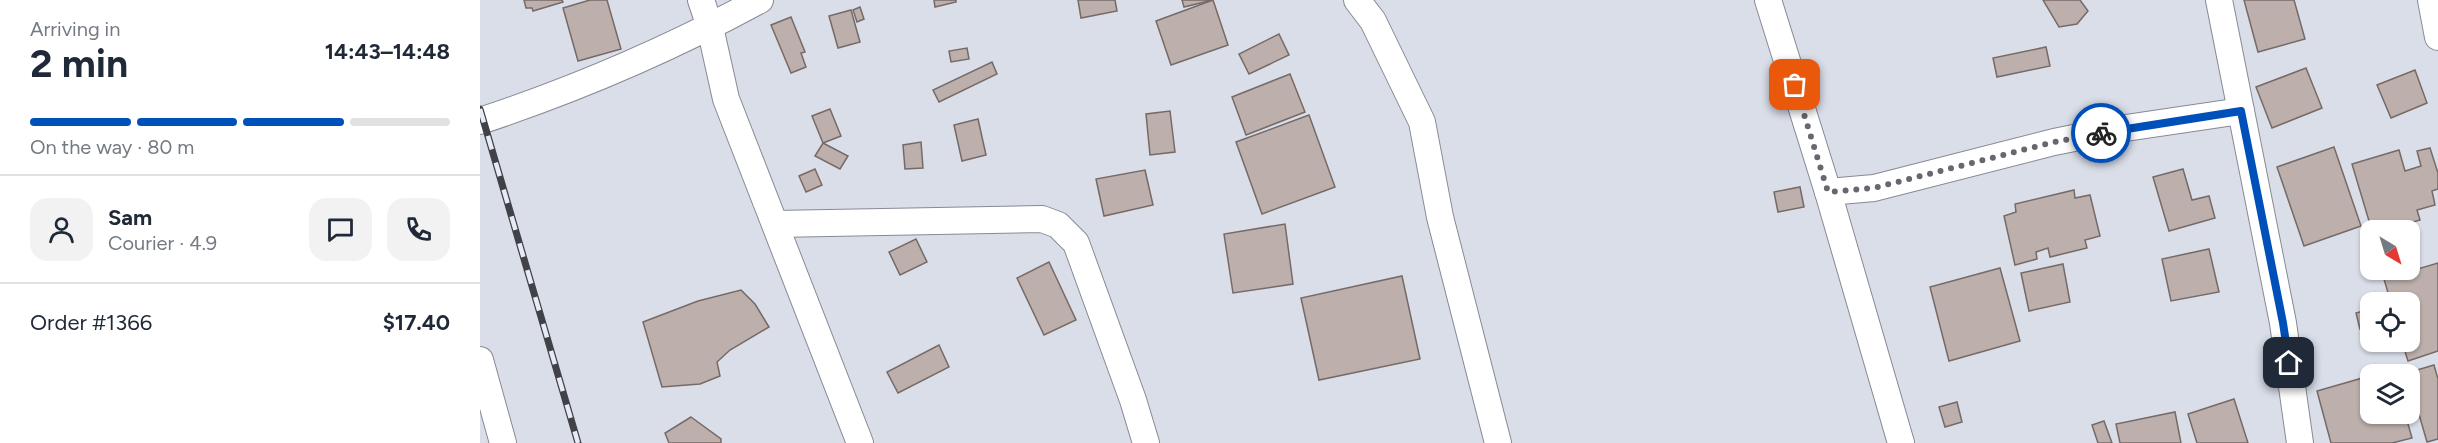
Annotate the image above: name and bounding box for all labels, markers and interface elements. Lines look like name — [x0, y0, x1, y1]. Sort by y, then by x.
text: Arriving in — [30, 17, 120, 41]
text: 14:43–14:48 — [325, 38, 450, 65]
text: 2 min — [30, 40, 128, 87]
pin — [1769, 59, 1820, 110]
icon: bag — [1778, 68, 1811, 101]
courier — [2071, 103, 2131, 163]
icon: bike — [2085, 117, 2118, 150]
text: On the way · 80 m — [30, 135, 194, 159]
button: person — [30, 198, 93, 261]
button: chat — [309, 198, 372, 261]
button: phone — [387, 198, 450, 261]
text: Sam — [108, 204, 152, 231]
north arrow — [2360, 220, 2420, 280]
map controls — [2360, 220, 2420, 424]
text: Courier · 4.9 — [108, 231, 217, 255]
button: locate — [2360, 292, 2420, 352]
text: Order #1366 — [30, 309, 152, 336]
text: $17.40 — [383, 309, 450, 336]
pin — [2263, 337, 2314, 388]
icon: home — [2272, 346, 2305, 379]
button: layers — [2360, 364, 2420, 424]

